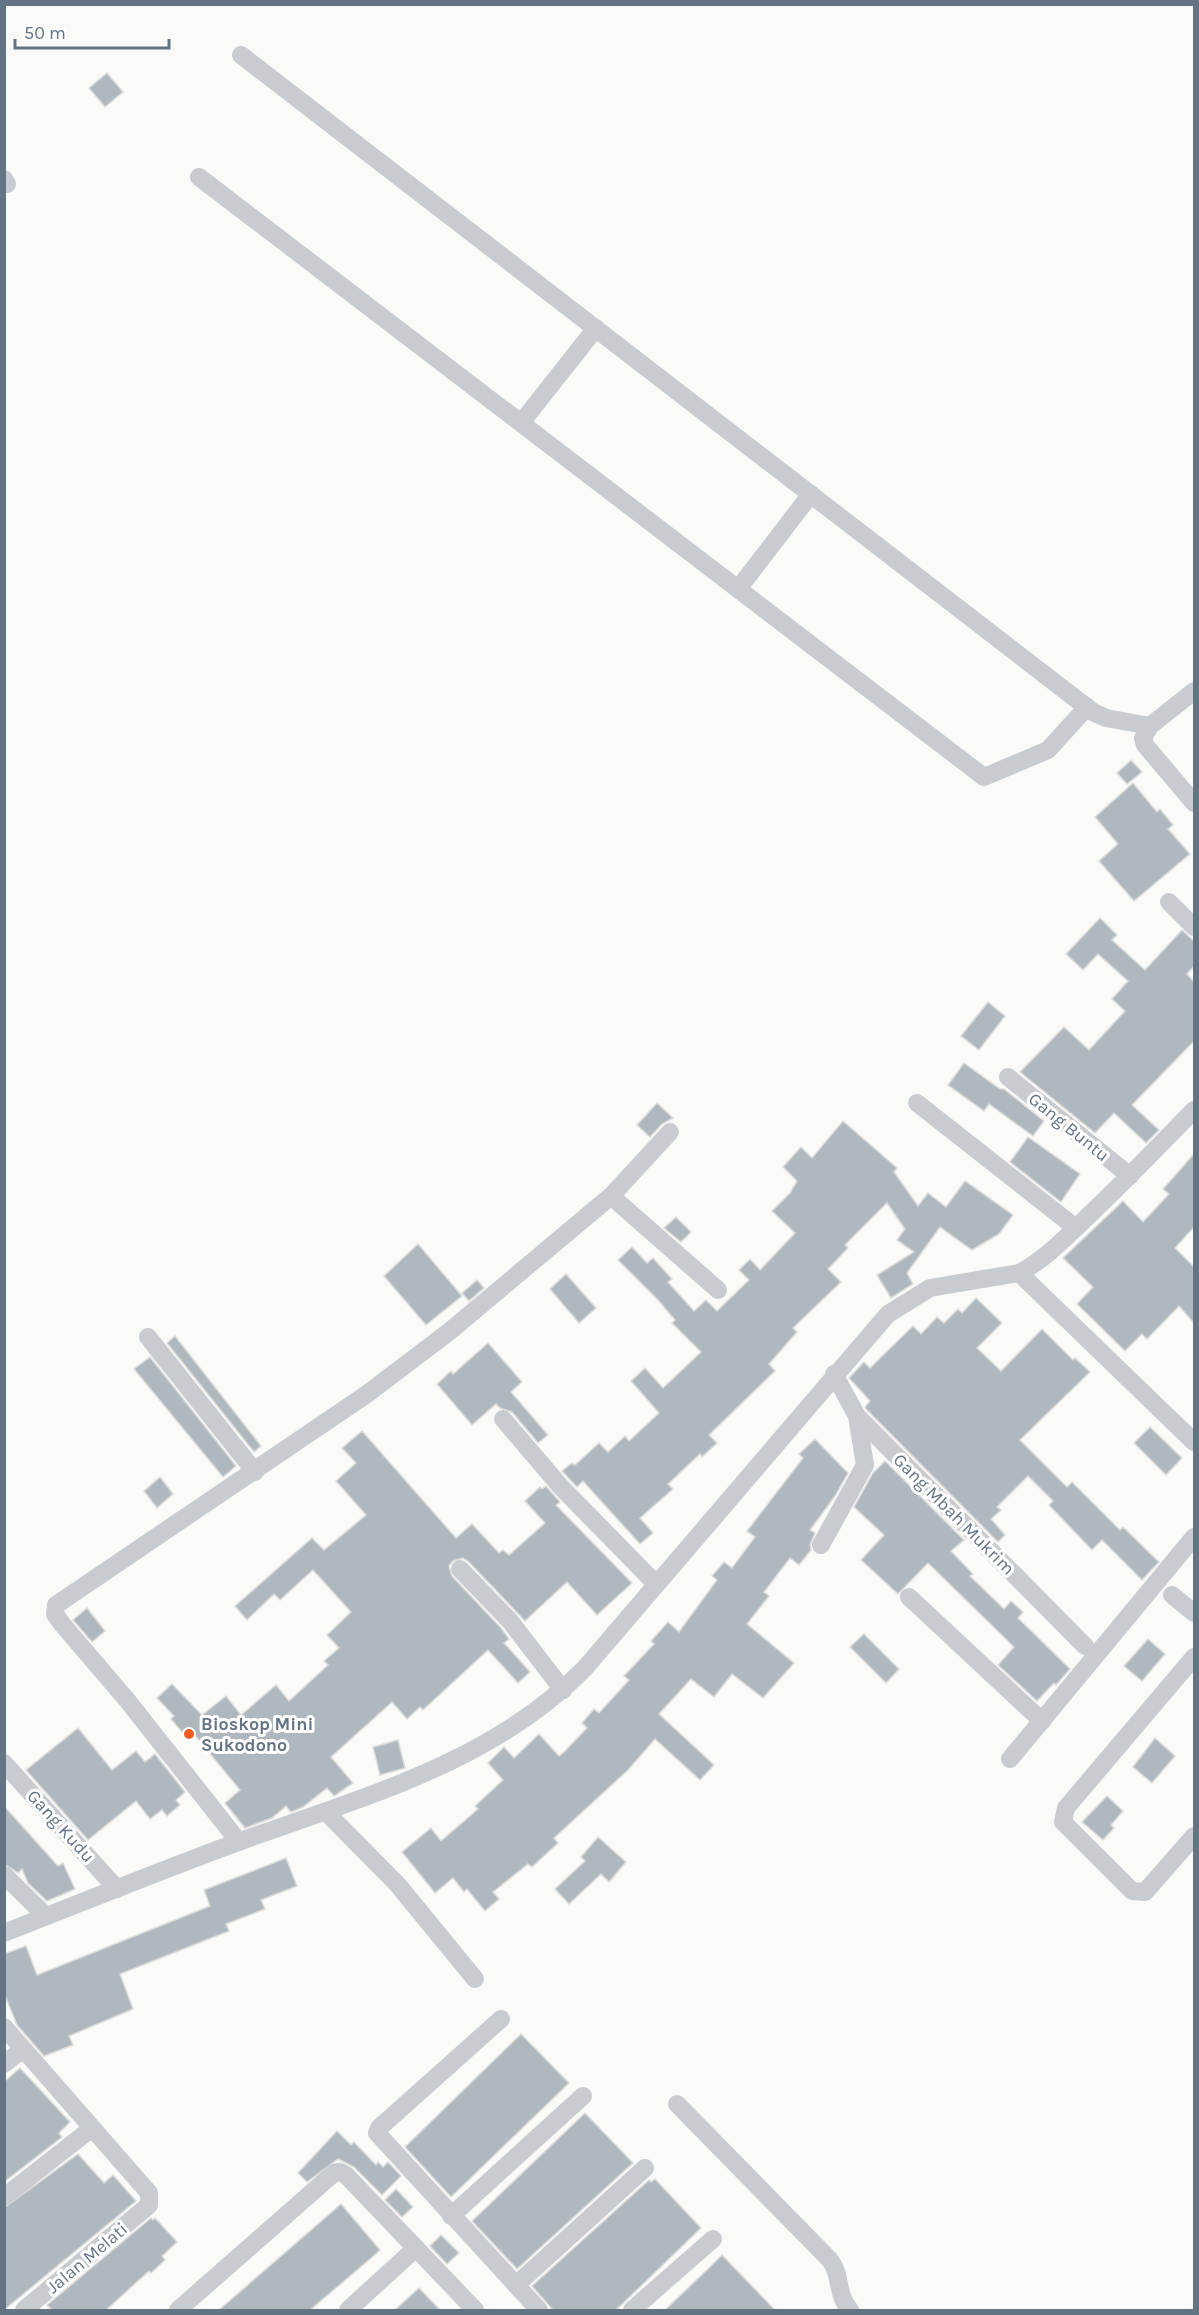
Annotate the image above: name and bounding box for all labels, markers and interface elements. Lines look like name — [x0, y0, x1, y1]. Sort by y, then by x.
scale bar — [15, 12, 170, 50]
text: 50 m — [24, 22, 66, 44]
street label: Gang Buntu — [1024, 1088, 1114, 1166]
street label: Gang Mbah Mukrim — [889, 1449, 1019, 1579]
place label: Bioskop Mini Sukodono — [201, 1713, 313, 1756]
marker: Bioskop Mini Sukodono — [182, 1727, 196, 1741]
street label: Gang Kudu — [23, 1785, 99, 1867]
street label: Jalan Melati — [42, 2218, 132, 2298]

